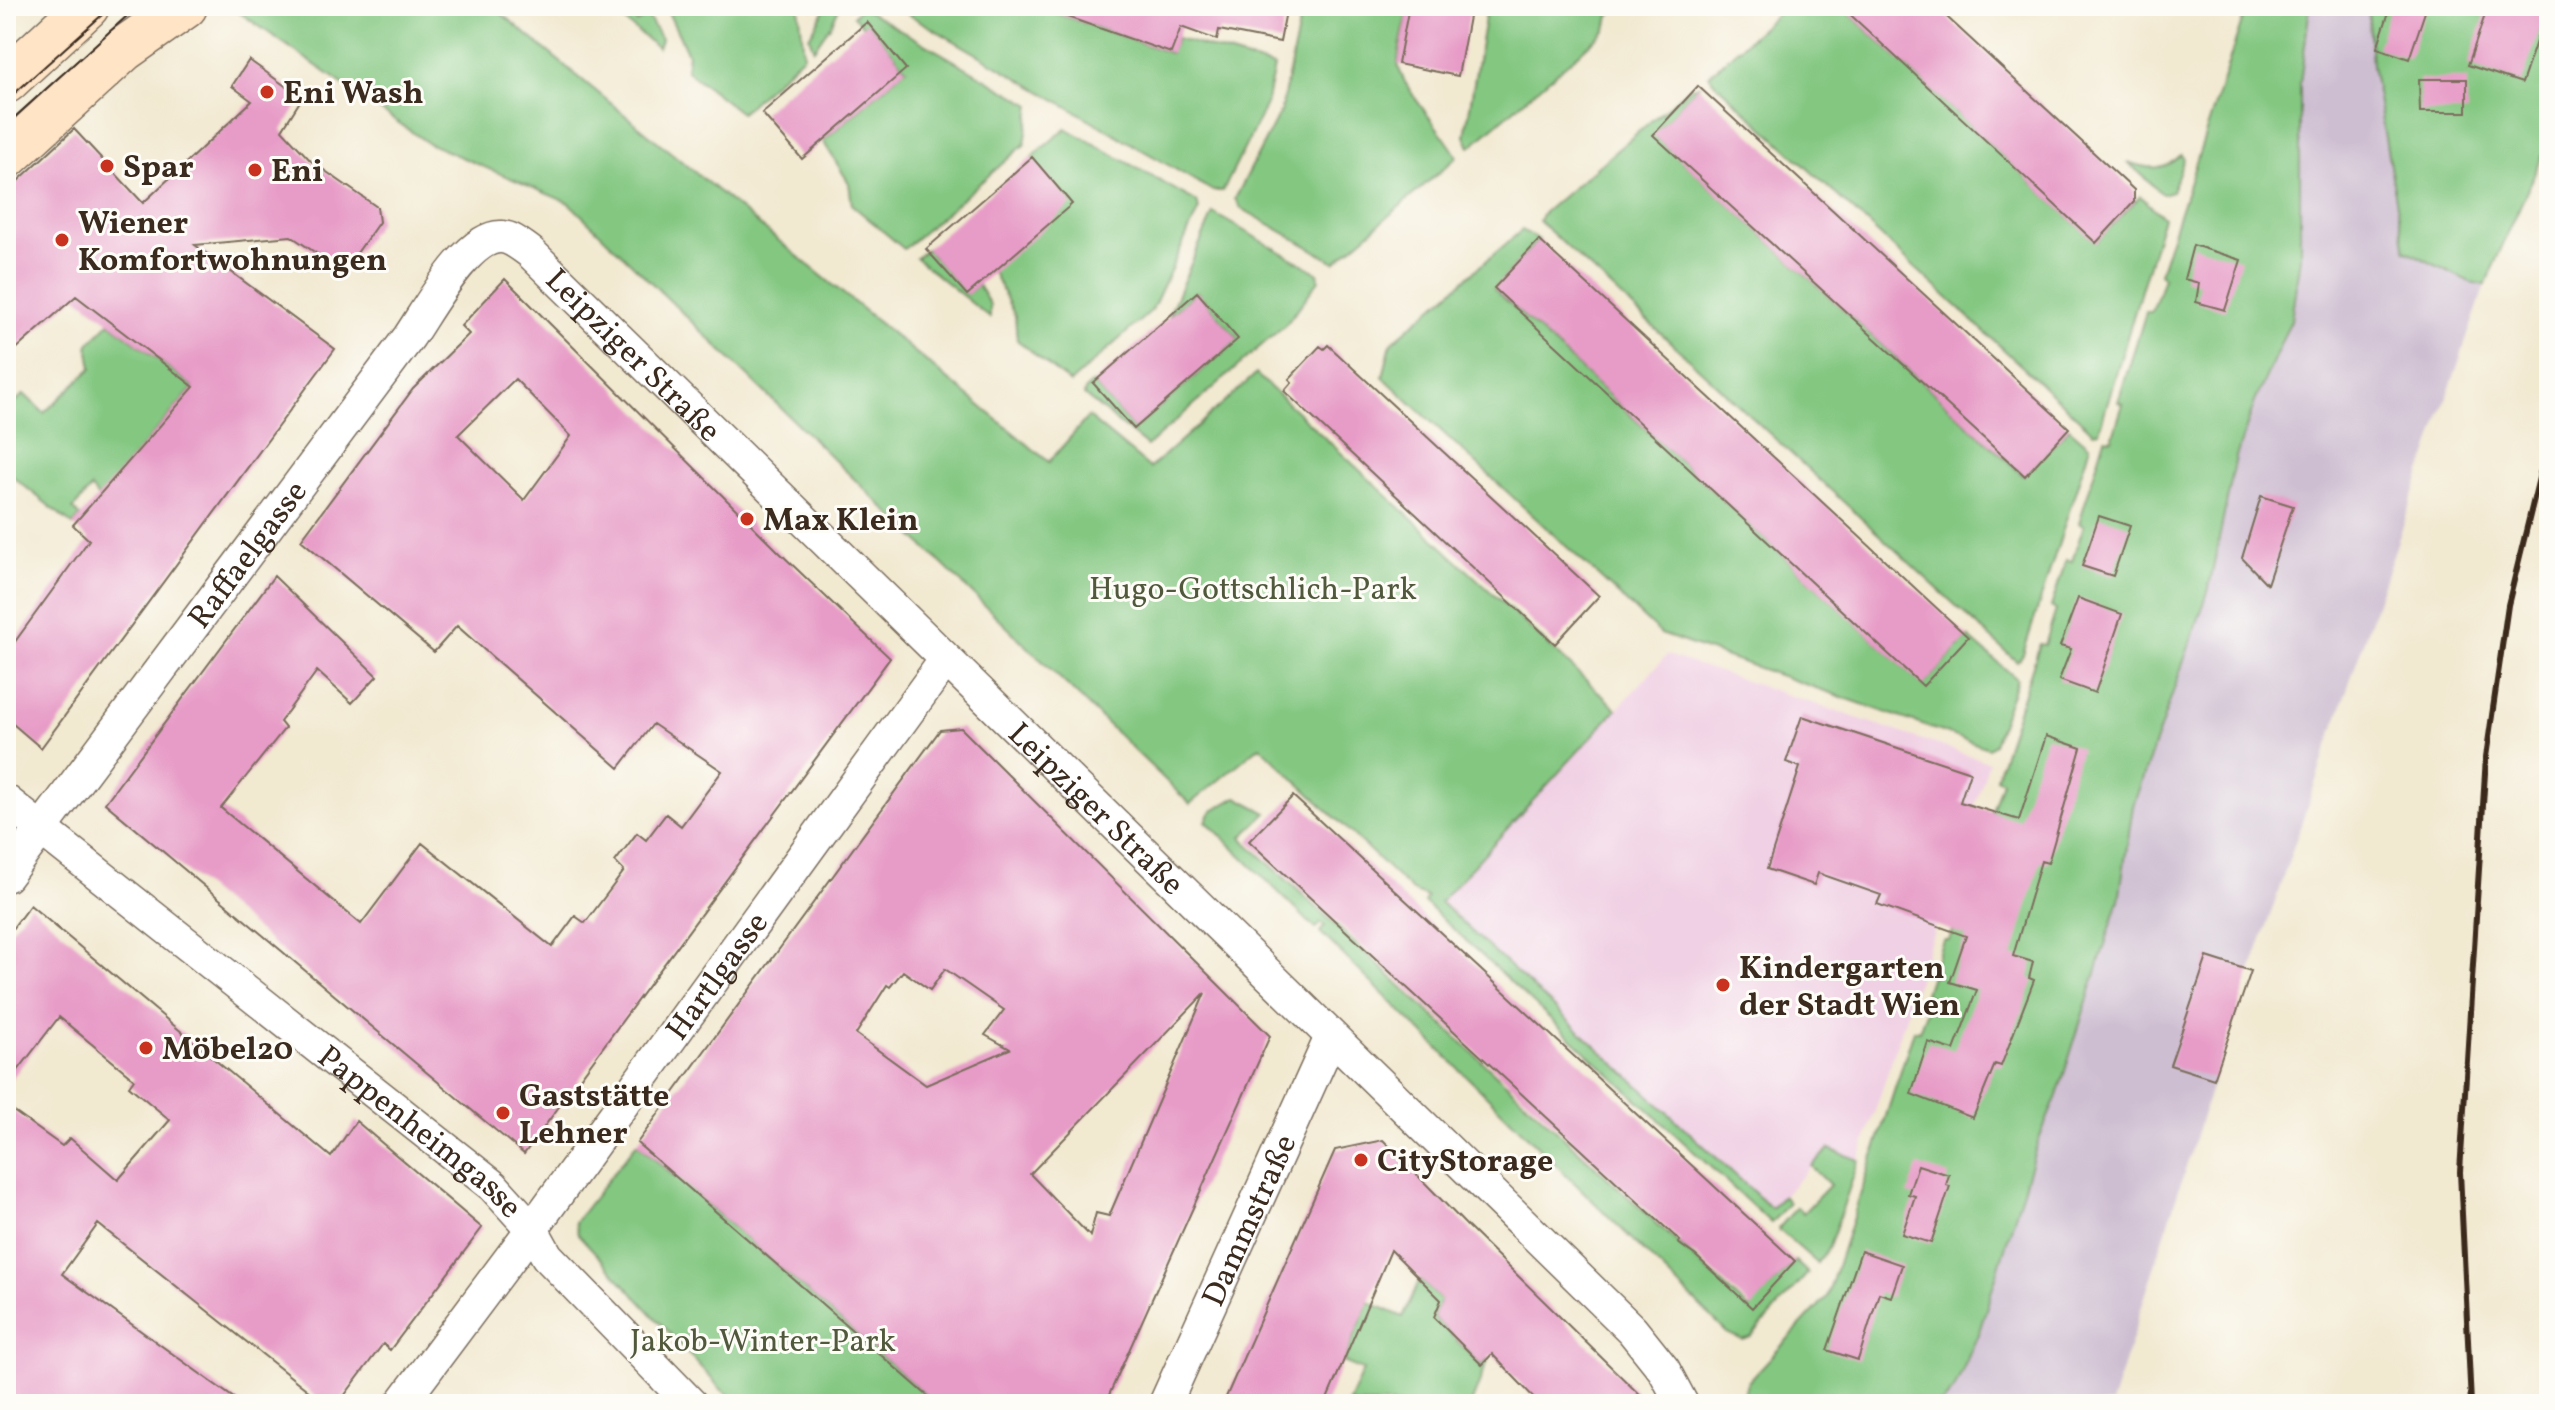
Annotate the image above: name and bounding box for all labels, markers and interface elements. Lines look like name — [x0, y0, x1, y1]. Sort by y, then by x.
place label: Eni Wash — [283, 73, 424, 117]
marker: Eni Wash — [258, 83, 276, 101]
place label: Spar — [123, 147, 194, 191]
place label: Eni — [271, 151, 323, 195]
marker: Spar — [98, 157, 116, 175]
marker: Eni — [246, 161, 264, 179]
place label: Wiener Komfortwohnungen — [78, 203, 387, 284]
marker: Wiener Komfortwohnungen — [53, 231, 71, 249]
street label: Leipziger Straße — [534, 260, 729, 453]
street label: Raffaelgasse — [179, 473, 319, 639]
place label: Max Klein — [763, 500, 919, 544]
marker: Max Klein — [738, 510, 756, 528]
park label: Hugo-Gottschlich-Park — [1089, 569, 1417, 613]
street label: Leipziger Straße — [997, 714, 1192, 907]
street label: Hartlgasse — [657, 904, 780, 1050]
place label: Kindergarten der Stadt Wien — [1739, 948, 1960, 1029]
marker: Kindergarten der Stadt Wien — [1714, 976, 1732, 994]
place label: Möbel20 — [162, 1029, 293, 1073]
street label: Pappenheimgasse — [307, 1036, 531, 1229]
marker: Möbel20 — [137, 1039, 155, 1057]
place label: Gaststätte Lehner — [519, 1076, 669, 1157]
marker: Gaststätte Lehner — [494, 1104, 512, 1122]
street label: Dammstraße — [1193, 1128, 1309, 1314]
place label: CityStorage — [1377, 1141, 1553, 1185]
marker: CityStorage — [1352, 1151, 1370, 1169]
park label: Jakob-Winter-Park — [630, 1321, 896, 1365]

